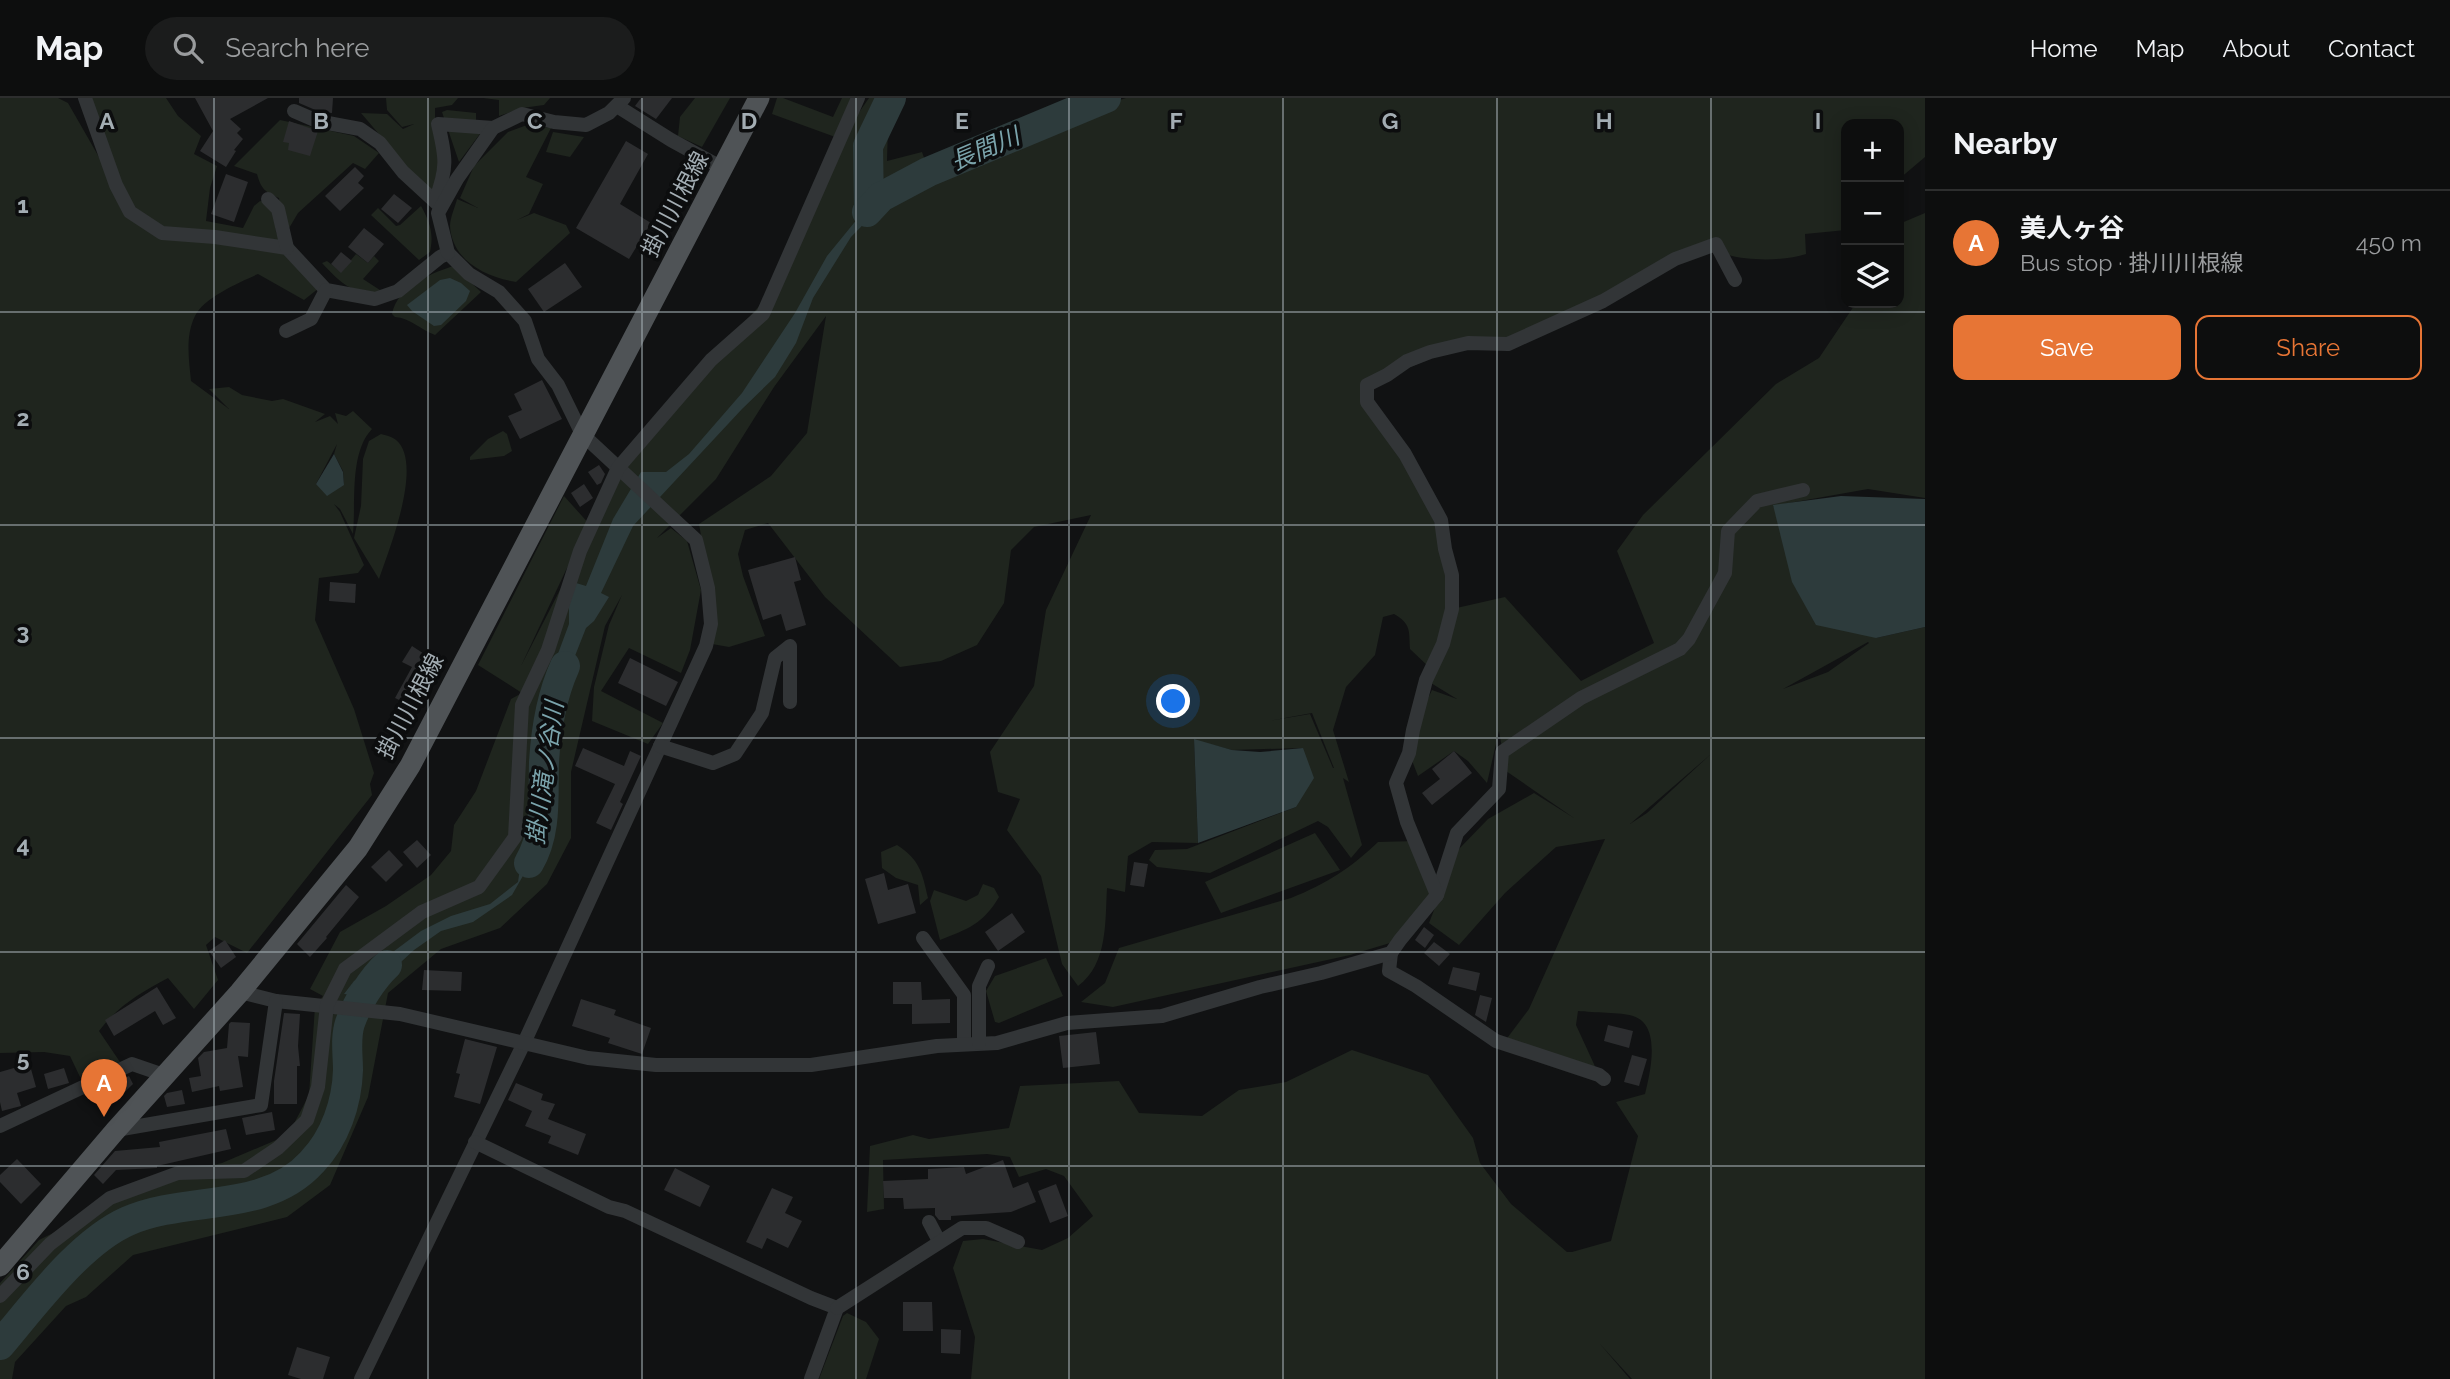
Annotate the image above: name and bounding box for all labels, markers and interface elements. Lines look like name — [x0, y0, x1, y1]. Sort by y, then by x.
search box — [145, 17, 635, 80]
text: Map — [35, 29, 103, 68]
icon: search — [169, 29, 207, 67]
text: Search here — [225, 33, 370, 63]
text: Home — [2030, 34, 2098, 63]
text: Map — [2136, 34, 2184, 63]
text: About — [2222, 34, 2290, 63]
text: Contact — [2328, 34, 2415, 63]
text: A — [99, 107, 115, 134]
text: B — [313, 107, 329, 134]
text: C — [527, 107, 543, 134]
text: D — [741, 107, 757, 134]
text: E — [955, 107, 969, 134]
text: F — [1169, 107, 1183, 134]
text: G — [1382, 107, 1398, 134]
text: H — [1595, 107, 1613, 134]
text: I — [1815, 107, 1821, 134]
map controls — [1841, 119, 1904, 308]
button: + — [1841, 119, 1904, 182]
water label: 長間川 — [946, 120, 1026, 176]
text: Nearby — [1953, 126, 2057, 161]
street label: 掛川川根線 — [636, 147, 713, 261]
button: − — [1841, 182, 1904, 245]
text: 1 — [17, 191, 29, 218]
text: 美人ヶ谷 — [2020, 213, 2124, 243]
text: A — [1968, 229, 1984, 256]
text: 450 m — [2356, 229, 2422, 256]
button: layers — [1841, 245, 1904, 308]
text: Bus stop · 掛川川根線 — [2020, 249, 2244, 276]
button: Save — [1953, 315, 2181, 380]
button: Share — [2195, 315, 2422, 380]
text: 2 — [17, 404, 29, 431]
text: 3 — [17, 618, 29, 645]
street label: 掛川川根線 — [371, 649, 448, 763]
your location — [1156, 684, 1190, 718]
water label: 掛川滝ノ谷川 — [520, 697, 569, 846]
text: 4 — [16, 831, 30, 858]
text: 5 — [17, 1045, 30, 1072]
pin: A — [81, 1059, 127, 1117]
text: 6 — [16, 1258, 30, 1285]

